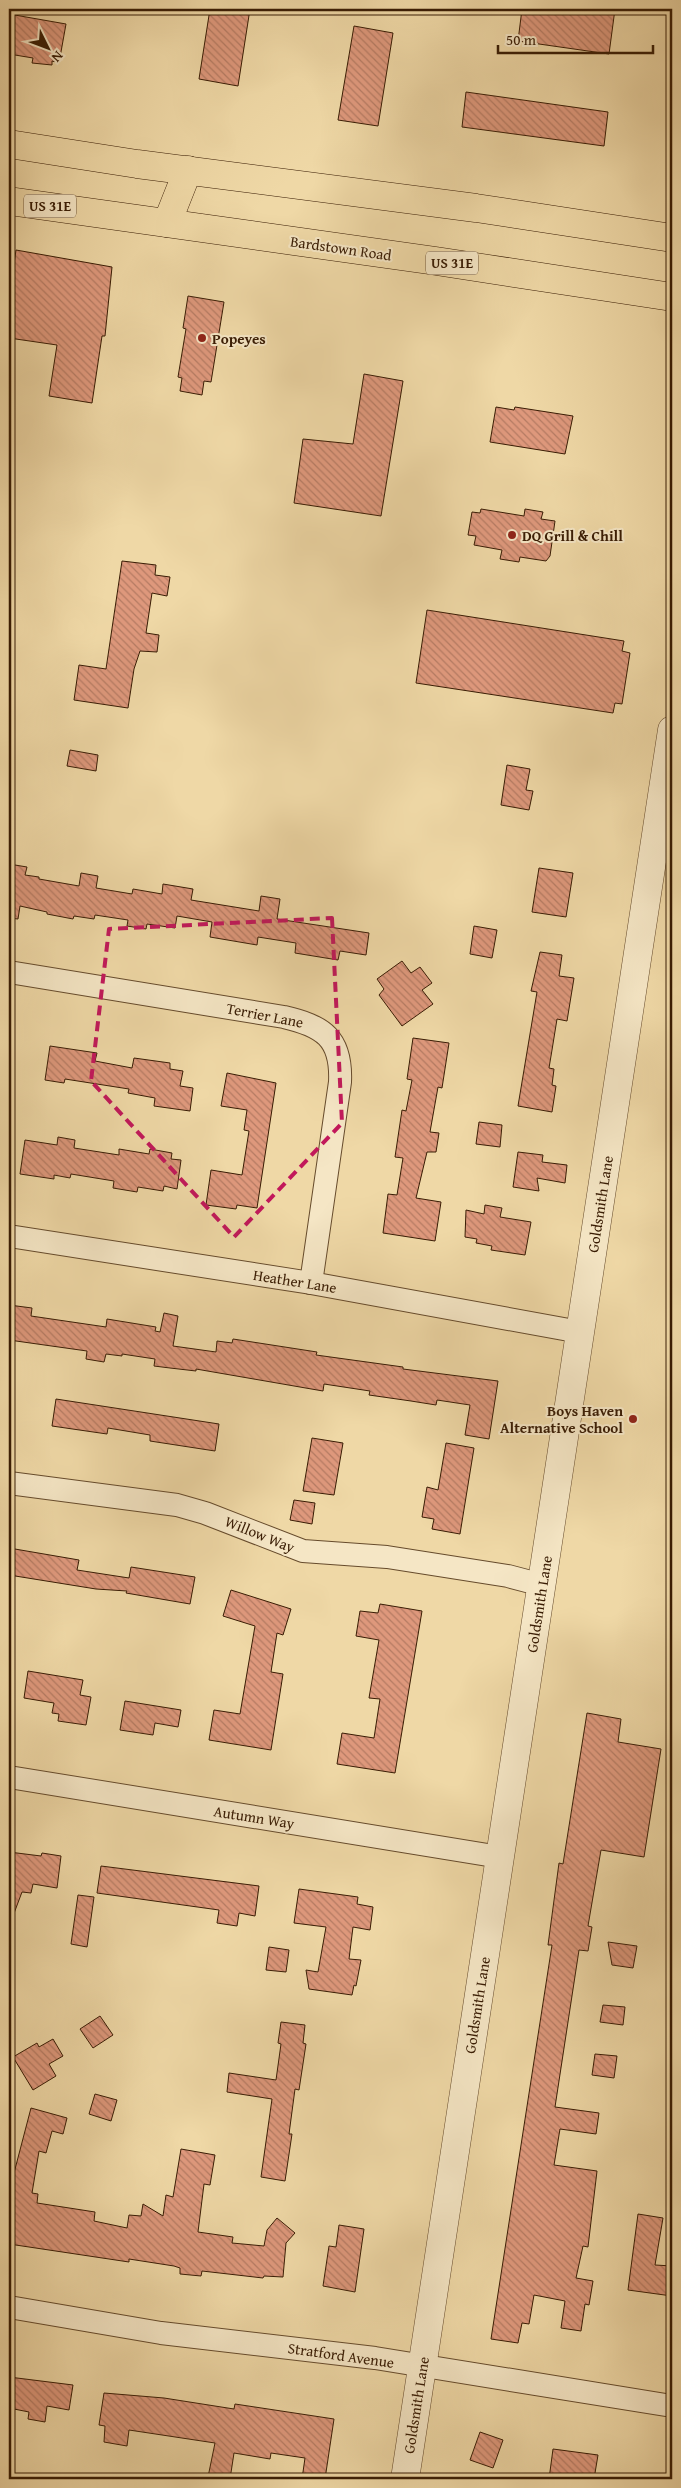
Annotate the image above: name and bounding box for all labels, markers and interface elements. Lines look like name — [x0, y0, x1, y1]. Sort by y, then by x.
north arrow — [22, 22, 72, 72]
scale bar — [498, 22, 654, 54]
text: 50 m — [506, 29, 537, 50]
text: N — [47, 47, 68, 67]
road number: US 31E — [24, 195, 76, 218]
street label: Bardstown Road — [289, 230, 393, 266]
road number: US 31E — [426, 252, 478, 274]
place label: Popeyes — [212, 328, 266, 349]
marker: Popeyes — [196, 332, 208, 344]
place label: DQ Grill & Chill — [522, 525, 623, 546]
marker: DQ Grill & Chill — [506, 529, 518, 541]
street label: Terrier Lane — [225, 997, 305, 1033]
street label: Goldsmith Lane — [582, 1154, 618, 1254]
street label: Heather Lane — [252, 1264, 338, 1298]
place label: Boys Haven Alternative School — [500, 1400, 623, 1438]
marker: Boys Haven Alternative School — [627, 1413, 639, 1425]
street label: Willow Way — [222, 1510, 298, 1558]
street label: Goldsmith Lane — [521, 1554, 557, 1654]
street label: Autumn Way — [212, 1800, 296, 1834]
street label: Goldsmith Lane — [459, 1955, 495, 2055]
street label: Stratford Avenue — [287, 2337, 395, 2373]
street label: Goldsmith Lane — [398, 2355, 434, 2455]

